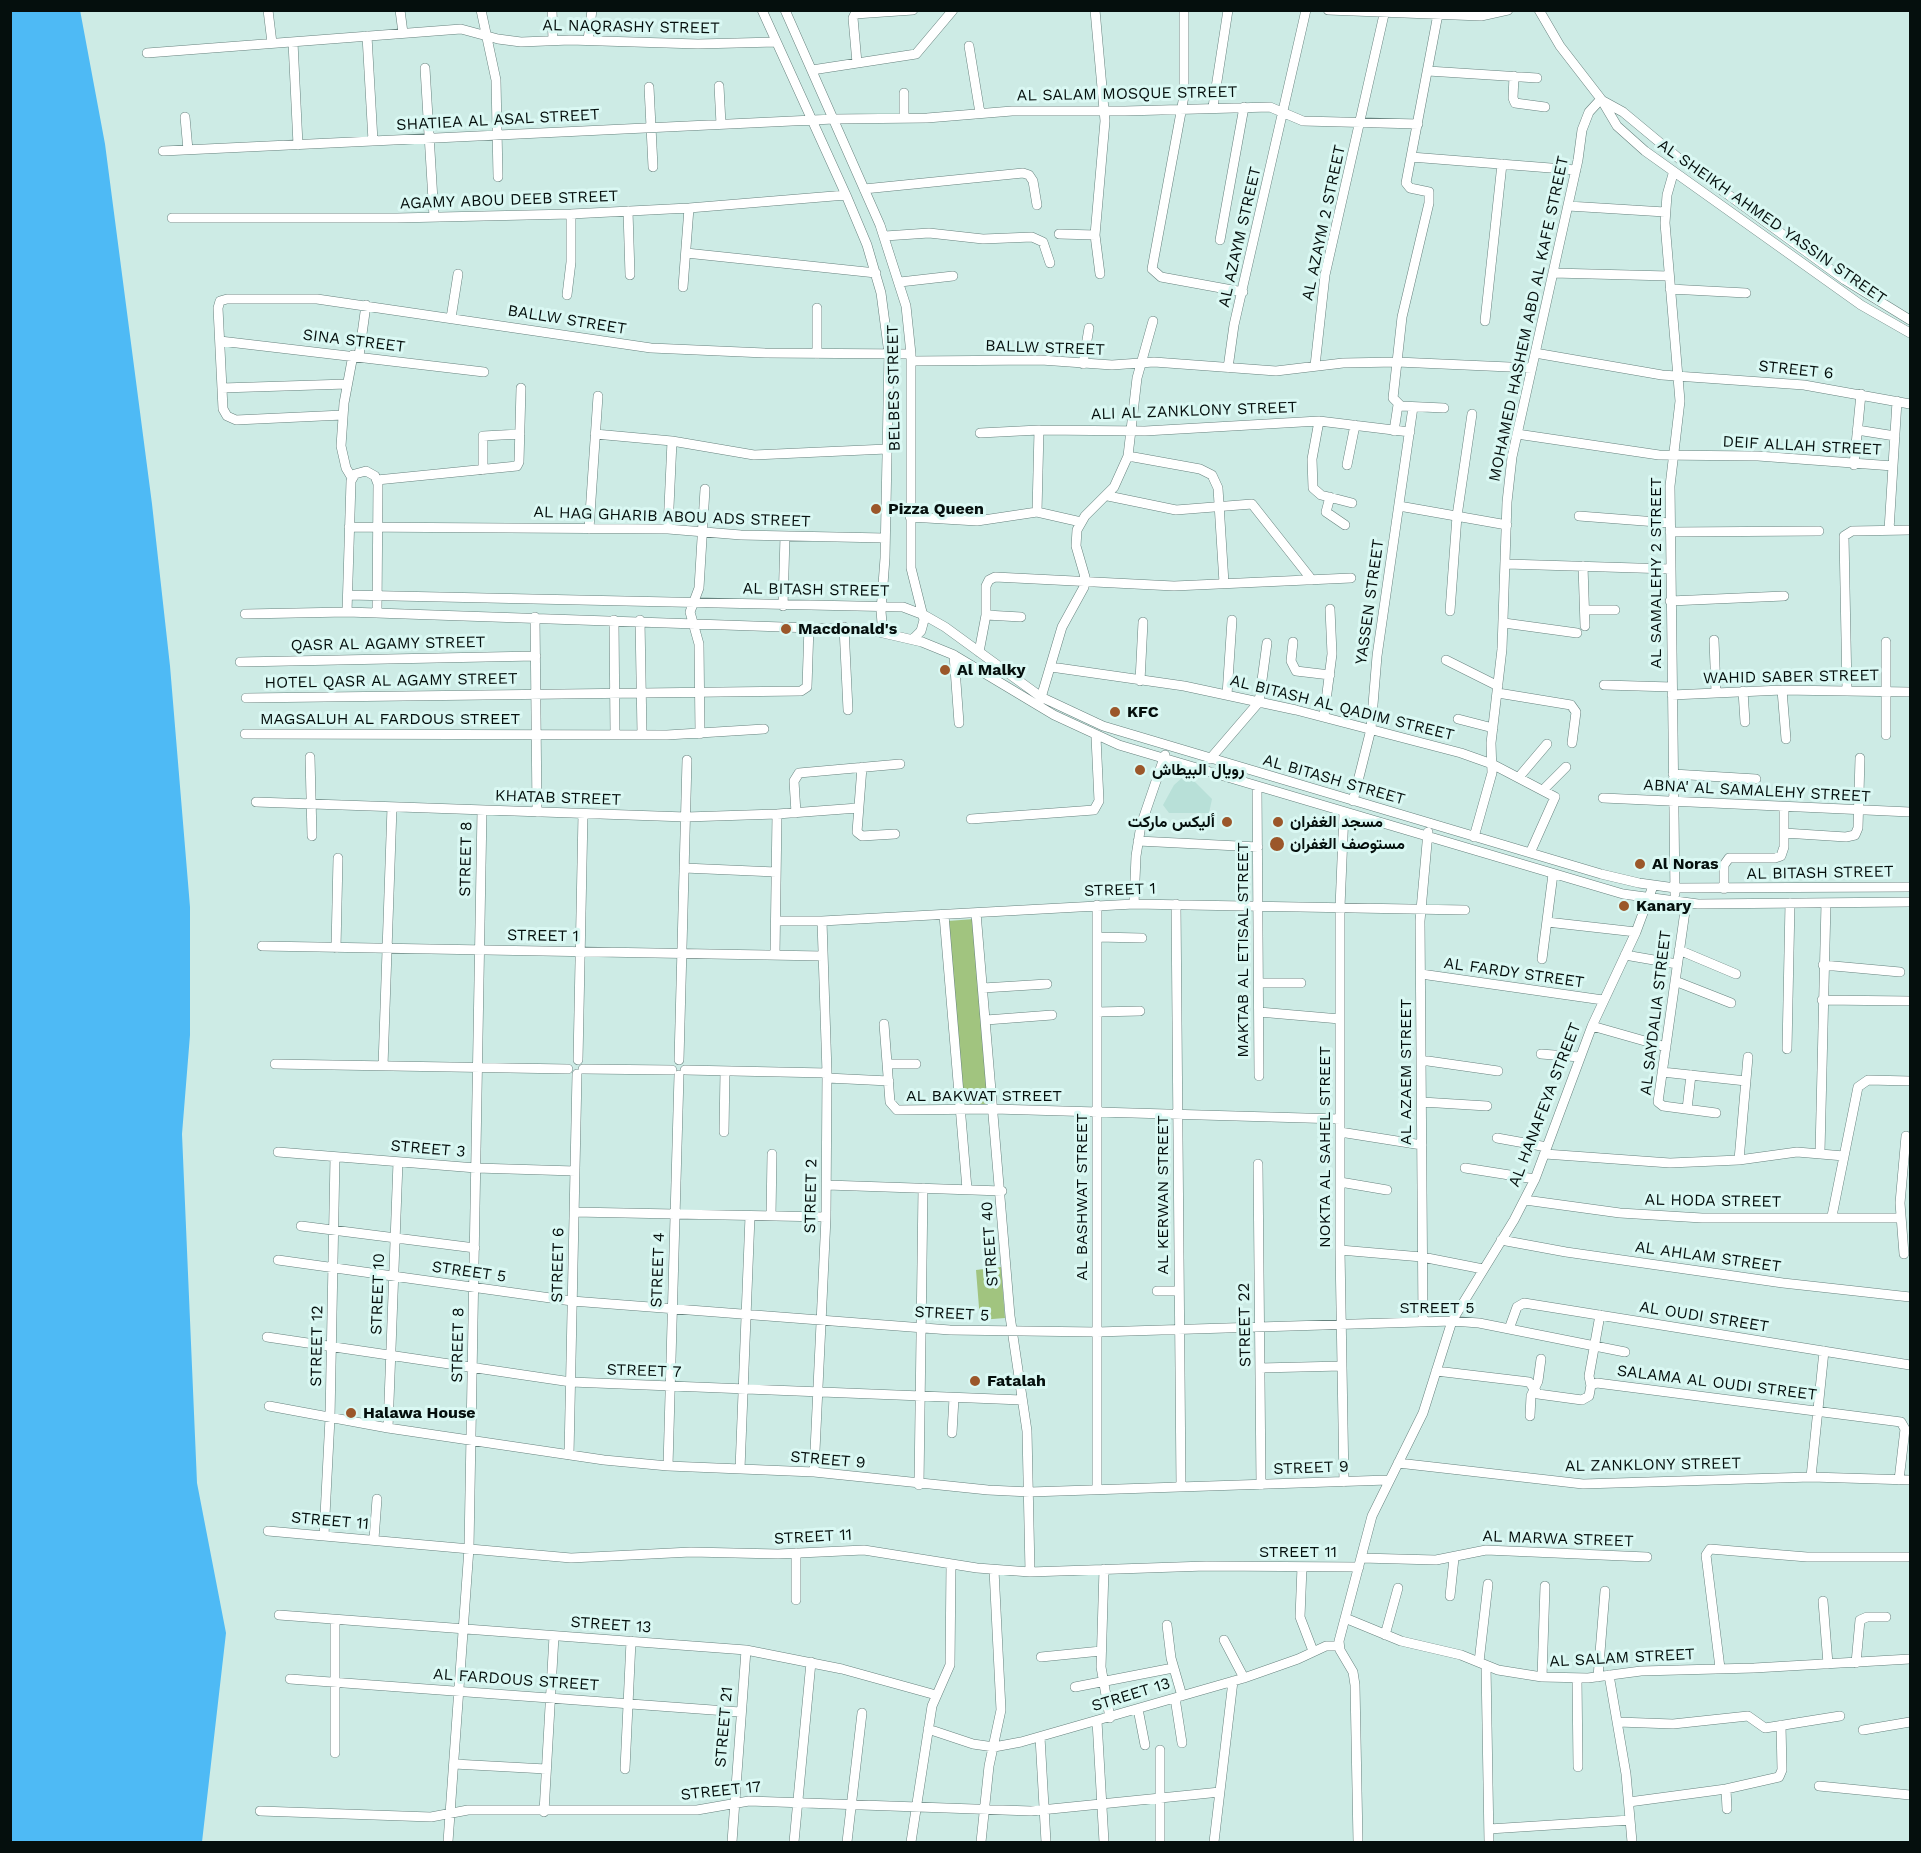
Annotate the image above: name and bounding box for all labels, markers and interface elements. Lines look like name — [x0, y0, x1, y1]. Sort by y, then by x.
street label: AL NAQRASHY STREET — [542, 16, 720, 38]
street label: AL SALAM MOSQUE STREET — [1017, 82, 1237, 106]
street label: SHATIEA AL ASAL STREET — [396, 105, 600, 135]
street label: AL SHEIKH AHMED YASSIN STREET — [1654, 135, 1890, 309]
street label: AL AZAYM 2 STREET — [1298, 143, 1350, 303]
street label: MOHAMED HASHEM ABD AL KAFE STREET — [1485, 154, 1573, 484]
street label: AL AZAYM STREET — [1214, 165, 1266, 309]
street label: AGAMY ABOU DEEB STREET — [400, 187, 618, 213]
street label: BALLW STREET — [506, 301, 628, 339]
street label: BELBES STREET — [883, 324, 905, 452]
street label: SINA STREET — [302, 325, 406, 357]
street label: BALLW STREET — [985, 336, 1105, 360]
street label: STREET 6 — [1758, 357, 1834, 383]
street label: ALI AL ZANKLONY STREET — [1090, 398, 1298, 424]
street label: DEIF ALLAH STREET — [1722, 432, 1882, 460]
street label: AL SAMALEHY 2 STREET — [1646, 477, 1666, 669]
place label: Pizza Queen — [888, 499, 984, 519]
marker: Pizza Queen — [869, 502, 883, 516]
street label: AL HAG GHARIB ABOU ADS STREET — [533, 503, 811, 531]
street label: YASSEN STREET — [1352, 538, 1388, 666]
street label: AL BITASH STREET — [742, 579, 890, 601]
place label: Macdonald's — [798, 619, 897, 639]
marker: Macdonald's — [779, 622, 793, 636]
street label: QASR AL AGAMY STREET — [290, 633, 486, 655]
place label: Al Malky — [957, 660, 1026, 680]
marker: Al Malky — [938, 663, 952, 677]
street label: WAHID SABER STREET — [1703, 666, 1879, 688]
street label: HOTEL QASR AL AGAMY STREET — [264, 669, 518, 693]
street label: AL BITASH AL QADIM STREET — [1228, 671, 1456, 745]
place label: KFC — [1127, 702, 1159, 722]
marker: KFC — [1108, 705, 1122, 719]
street label: MAGSALUH AL FARDOUS STREET — [260, 709, 520, 729]
street label: AL BITASH STREET — [1261, 751, 1407, 809]
place label: رويال البيطاش — [1152, 760, 1244, 780]
marker: رويال البيطاش — [1133, 763, 1147, 777]
street label: ABNA' AL SAMALEHY STREET — [1643, 775, 1871, 807]
street label: KHATAB STREET — [495, 786, 621, 810]
place label: أليكس ماركت — [1128, 812, 1215, 832]
place label: مسجد الغفران — [1290, 812, 1383, 832]
marker: أليكس ماركت — [1220, 815, 1234, 829]
marker: مسجد الغفران — [1271, 815, 1285, 829]
street label: STREET 8 — [456, 821, 476, 897]
place label: مستوصف الغفران — [1290, 834, 1405, 854]
marker: مستوصف الغفران — [1268, 835, 1286, 853]
street label: MAKTAB AL ETISAL STREET — [1233, 842, 1253, 1058]
place label: Al Noras — [1652, 854, 1719, 874]
marker: Al Noras — [1633, 857, 1647, 871]
street label: AL BITASH STREET — [1746, 862, 1894, 884]
street label: STREET 1 — [1084, 879, 1156, 901]
place label: Kanary — [1636, 896, 1691, 916]
marker: Kanary — [1617, 899, 1631, 913]
street label: STREET 1 — [507, 926, 579, 946]
street label: AL SAYDALIA STREET — [1636, 929, 1676, 1097]
street label: AL FARDY STREET — [1443, 954, 1585, 992]
street label: AL AZAEM STREET — [1396, 999, 1416, 1145]
street label: AL HANAFEYA STREET — [1505, 1020, 1585, 1190]
street label: NOKTA AL SAHEL STREET — [1315, 1046, 1335, 1248]
street label: AL BAKWAT STREET — [906, 1086, 1062, 1106]
street label: AL BASHWAT STREET — [1072, 1113, 1092, 1281]
street label: AL KERWAN STREET — [1153, 1115, 1173, 1275]
street label: STREET 3 — [390, 1136, 466, 1162]
street label: STREET 2 — [801, 1158, 821, 1234]
street label: AL HODA STREET — [1645, 1190, 1781, 1212]
street label: STREET 40 — [977, 1201, 1003, 1287]
street label: STREET 6 — [548, 1227, 568, 1303]
street label: STREET 4 — [647, 1232, 669, 1308]
street label: AL AHLAM STREET — [1634, 1237, 1782, 1277]
street label: STREET 10 — [367, 1253, 389, 1335]
street label: STREET 5 — [431, 1257, 507, 1287]
street label: STREET 22 — [1235, 1283, 1255, 1367]
street label: AL OUDI STREET — [1638, 1297, 1770, 1337]
street label: STREET 5 — [1400, 1298, 1474, 1318]
street label: STREET 5 — [914, 1302, 990, 1326]
street label: STREET 12 — [307, 1305, 327, 1387]
street label: STREET 8 — [448, 1307, 468, 1383]
street label: STREET 7 — [606, 1360, 682, 1382]
street label: SALAMA AL OUDI STREET — [1616, 1361, 1818, 1405]
place label: Fatalah — [987, 1371, 1046, 1391]
marker: Fatalah — [968, 1374, 982, 1388]
place label: Halawa House — [363, 1403, 476, 1423]
marker: Halawa House — [344, 1406, 358, 1420]
street label: STREET 9 — [790, 1447, 866, 1473]
street label: AL ZANKLONY STREET — [1565, 1454, 1741, 1476]
street label: STREET 9 — [1273, 1457, 1349, 1479]
street label: STREET 11 — [290, 1508, 370, 1534]
street label: STREET 11 — [774, 1525, 852, 1549]
street label: AL MARWA STREET — [1482, 1527, 1634, 1551]
street label: STREET 11 — [1259, 1542, 1337, 1562]
street label: STREET 13 — [570, 1613, 652, 1637]
street label: AL SALAM STREET — [1549, 1645, 1695, 1671]
street label: AL FARDOUS STREET — [432, 1665, 600, 1695]
street label: STREET 13 — [1089, 1674, 1173, 1716]
street label: STREET 21 — [711, 1686, 737, 1768]
street label: STREET 17 — [680, 1777, 762, 1805]

